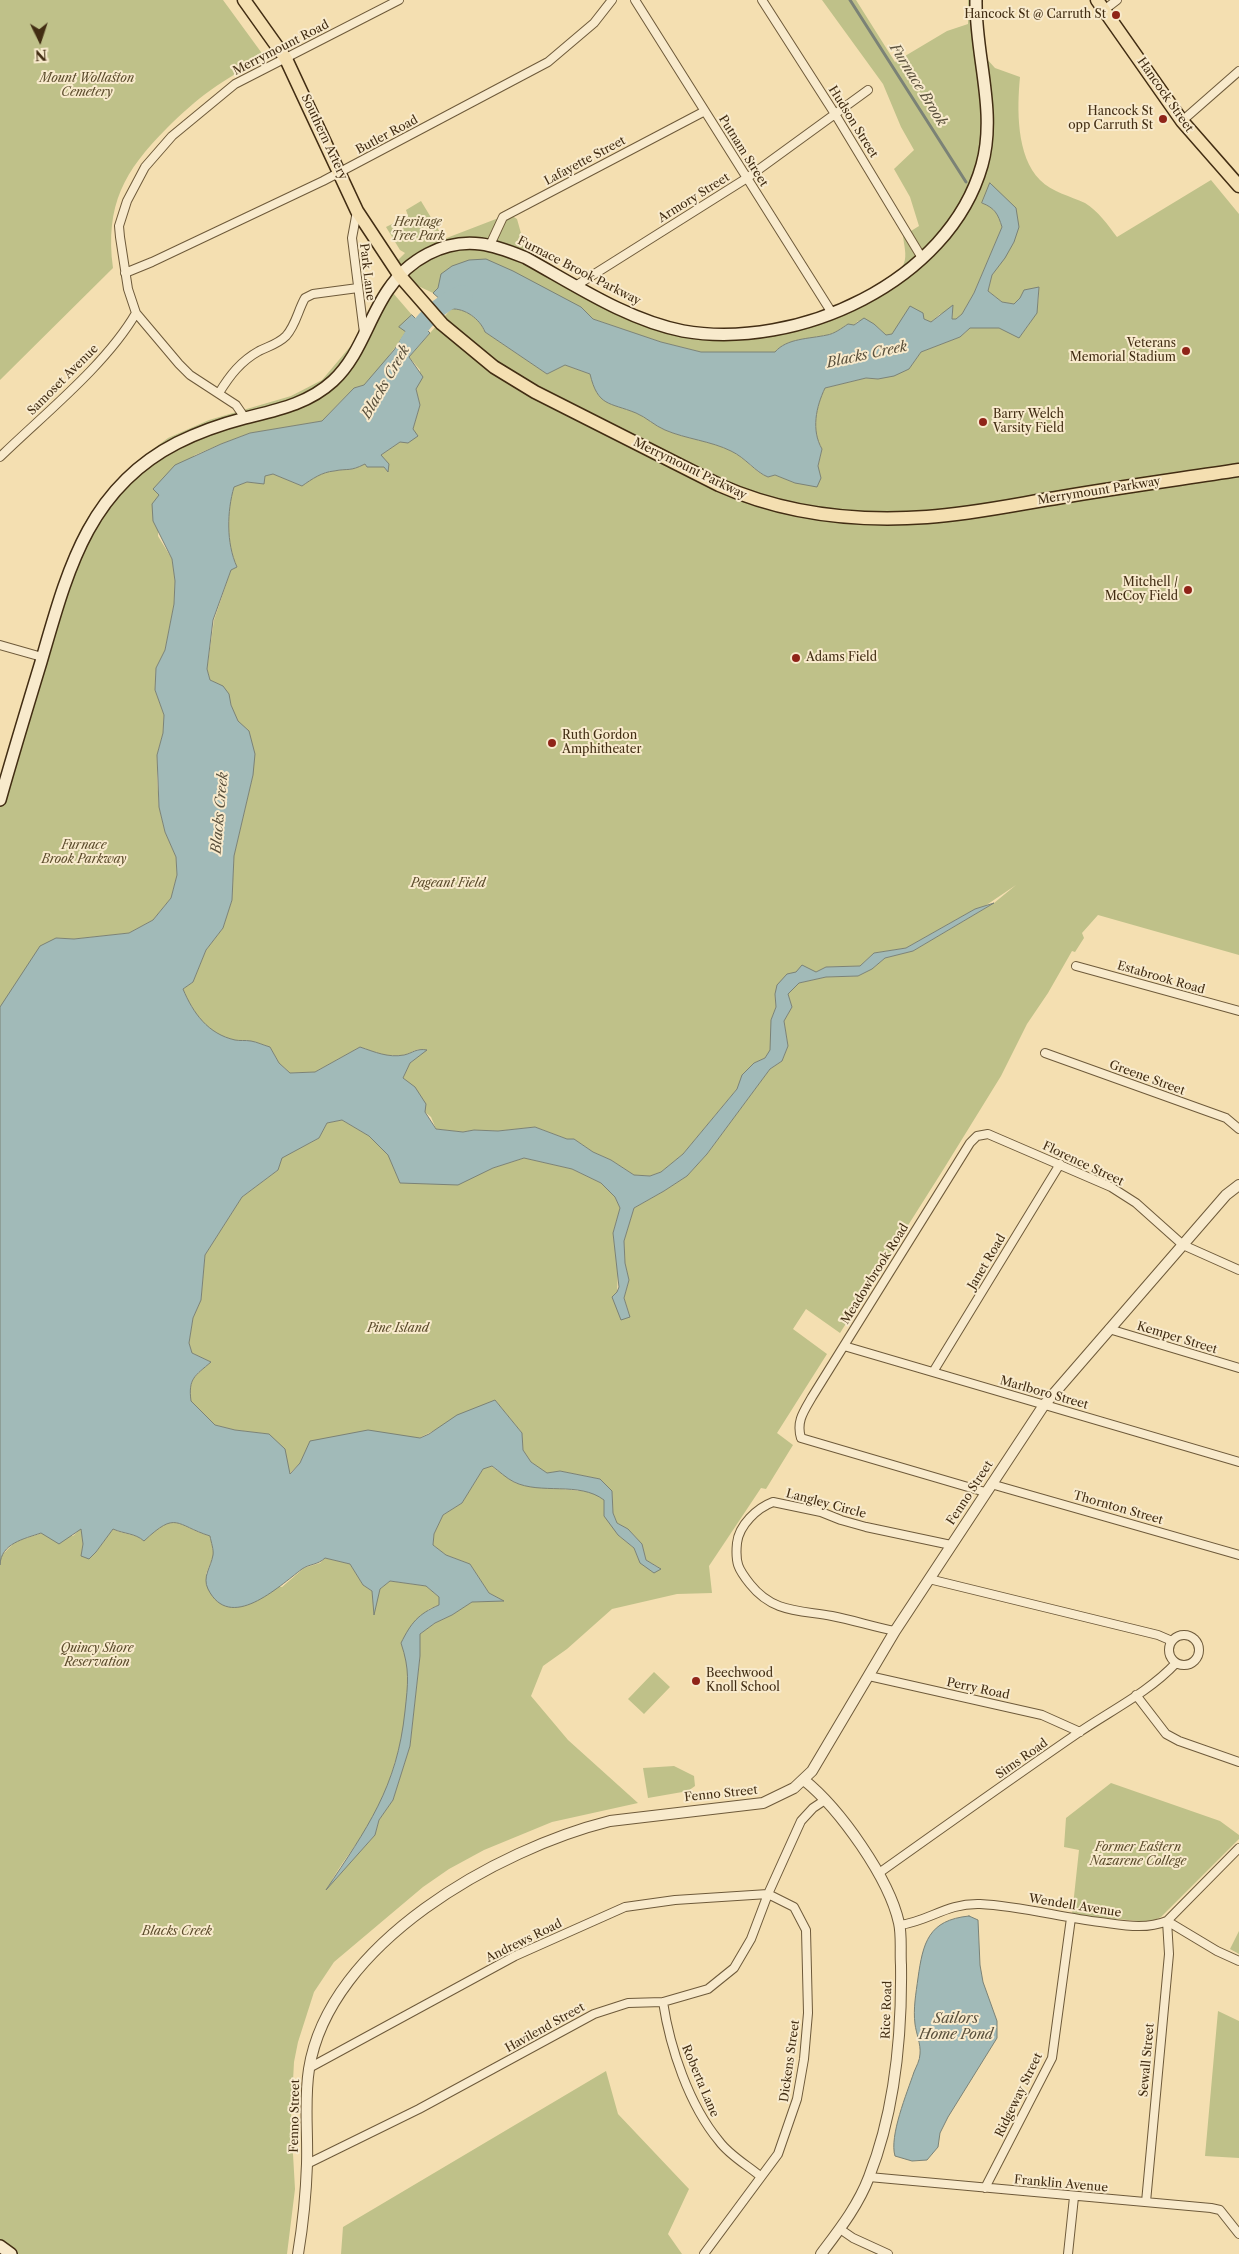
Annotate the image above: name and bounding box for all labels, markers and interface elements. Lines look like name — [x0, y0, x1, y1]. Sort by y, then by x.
place label: Hancock St @ Carruth St — [964, 8, 1106, 22]
marker: Hancock St @ Carruth St — [1110, 9, 1122, 21]
north arrow — [15, 15, 65, 65]
street label: Merrymount Road — [231, 18, 331, 78]
water label: Furnace Brook — [886, 41, 950, 129]
text: N — [34, 46, 48, 64]
street label: Hancock Street — [1134, 55, 1196, 135]
park label: Mount Wollaston Cemetery — [40, 72, 134, 100]
street label: Hudson Street — [825, 83, 881, 161]
street label: Southern Artery — [298, 92, 350, 182]
place label: Hancock St opp Carruth St — [1068, 105, 1153, 133]
street label: Butler Road — [353, 113, 421, 157]
street label: Putnam Street — [715, 113, 771, 189]
marker: Hancock St opp Carruth St — [1157, 113, 1169, 125]
street label: Lafayette Street — [542, 134, 628, 188]
street label: Armory Street — [656, 170, 732, 226]
park label: Heritage Tree Park — [391, 216, 445, 244]
street label: Furnace Brook Parkway — [515, 234, 643, 308]
street label: Park Lane — [356, 242, 378, 302]
place label: Veterans Memorial Stadium — [1070, 337, 1176, 365]
water label: Blacks Creek — [825, 338, 909, 372]
street label: Samoset Avenue — [25, 342, 101, 418]
water label: Blacks Creek — [358, 342, 414, 422]
marker: Veterans Memorial Stadium — [1180, 345, 1192, 357]
place label: Barry Welch Varsity Field — [993, 408, 1064, 436]
marker: Barry Welch Varsity Field — [977, 416, 989, 428]
street label: Merrymount Parkway — [631, 435, 749, 503]
street label: Merrymount Parkway — [1036, 474, 1162, 508]
place label: Mitchell / McCoy Field — [1105, 576, 1178, 604]
marker: Mitchell / McCoy Field — [1182, 584, 1194, 596]
place label: Adams Field — [806, 651, 877, 665]
marker: Adams Field — [790, 652, 802, 664]
place label: Ruth Gordon Amphitheater — [562, 729, 641, 757]
marker: Ruth Gordon Amphitheater — [546, 737, 558, 749]
water label: Blacks Creek — [208, 772, 232, 854]
park label: Furnace Brook Parkway — [41, 839, 127, 867]
park label: Pageant Field — [411, 877, 485, 891]
street label: Estabrook Road — [1115, 959, 1207, 997]
street label: Greene Street — [1107, 1058, 1187, 1098]
street label: Florence Street — [1040, 1139, 1126, 1189]
street label: Meadowbrook Road — [838, 1221, 912, 1327]
street label: Janet Road — [965, 1232, 1009, 1292]
street label: Kemper Street — [1135, 1319, 1219, 1357]
park label: Pine Island — [367, 1322, 429, 1336]
street label: Marlboro Street — [998, 1374, 1090, 1412]
street label: Fenno Street — [944, 1458, 996, 1528]
street label: Langley Circle — [784, 1486, 868, 1522]
street label: Thornton Street — [1071, 1488, 1165, 1528]
park label: Quincy Shore Reservation — [60, 1642, 134, 1670]
place label: Beechwood Knoll School — [706, 1667, 780, 1695]
marker: Beechwood Knoll School — [690, 1675, 702, 1687]
street label: Perry Road — [945, 1675, 1011, 1703]
street label: Sims Road — [993, 1736, 1051, 1782]
street label: Fenno Street — [684, 1783, 758, 1805]
park label: Former Eastern Nazarene College — [1090, 1841, 1186, 1869]
street label: Wendell Avenue — [1028, 1892, 1122, 1920]
street label: Andrews Road — [484, 1916, 564, 1966]
park label: Blacks Creek — [142, 1925, 212, 1939]
street label: Rice Road — [879, 1981, 895, 2039]
street label: Havilend Street — [503, 2000, 587, 2056]
water label: Sailors Home Pond — [919, 2011, 993, 2044]
street label: Dickens Street — [777, 2019, 803, 2103]
street label: Sewall Street — [1137, 2023, 1157, 2097]
street label: Roberta Lane — [678, 2043, 722, 2119]
street label: Ridgeway Street — [992, 2050, 1046, 2140]
street label: Fenno Street — [287, 2079, 303, 2153]
street label: Franklin Avenue — [1013, 2173, 1109, 2195]

